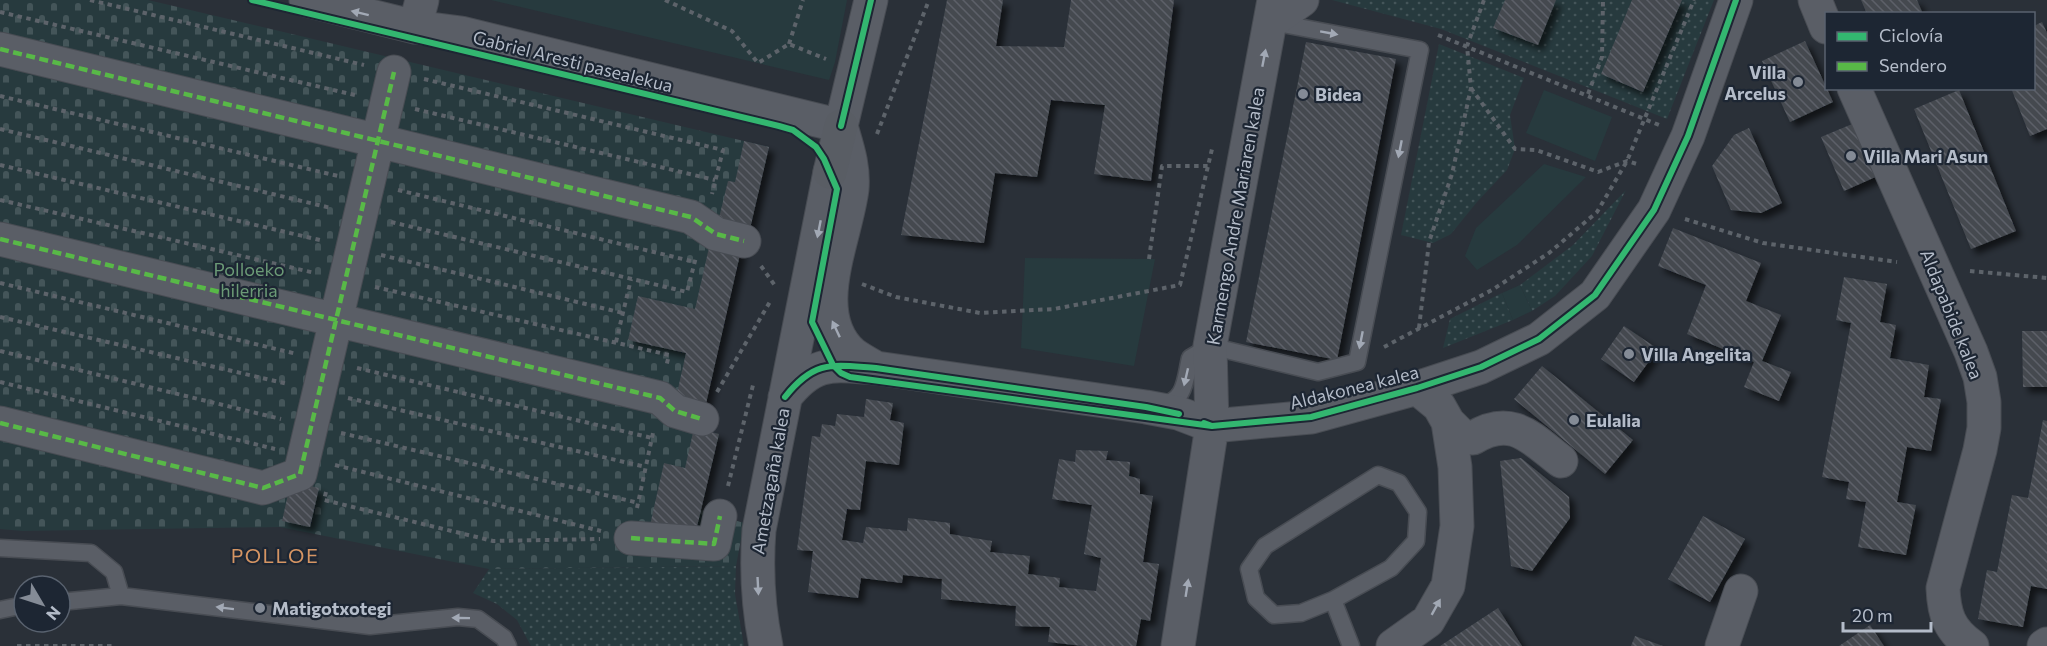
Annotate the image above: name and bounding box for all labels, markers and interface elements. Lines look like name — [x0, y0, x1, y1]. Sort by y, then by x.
one-way arrow — [351, 8, 370, 18]
legend — [1825, 12, 2035, 90]
text: Ciclovía — [1879, 24, 1943, 46]
street label: Gabriel Aresti pasealekua — [471, 25, 675, 97]
one-way arrow — [1319, 29, 1338, 38]
one-way arrow — [1260, 48, 1269, 67]
text: Sendero — [1879, 54, 1947, 76]
place label: Villa Arcelus — [1724, 61, 1786, 104]
marker: Villa Arcelus — [1791, 75, 1805, 89]
place label: Bidea — [1315, 83, 1361, 105]
street label: Karmengo Andre Mariaren kalea — [1201, 85, 1269, 347]
marker: Bidea — [1296, 87, 1310, 101]
one-way arrow — [1395, 140, 1404, 159]
place label: Villa Mari Asun — [1863, 145, 1988, 167]
marker: Villa Mari Asun — [1844, 149, 1858, 163]
one-way arrow — [813, 220, 823, 239]
street label: Aldapabide kalea — [1916, 246, 1988, 382]
park label: Polloeko hilerria — [213, 258, 285, 301]
one-way arrow — [831, 320, 840, 337]
one-way arrow — [1356, 331, 1365, 350]
place label: Villa Angelita — [1641, 343, 1751, 365]
marker: Villa Angelita — [1622, 347, 1636, 361]
street label: Aldakonea kalea — [1287, 360, 1421, 414]
one-way arrow — [1180, 368, 1190, 386]
street label: Ametzagaña kalea — [746, 406, 794, 556]
place label: Eulalia — [1586, 409, 1641, 431]
marker: Eulalia — [1567, 413, 1581, 427]
district label: POLLOE — [231, 543, 319, 567]
north arrow — [12, 574, 72, 634]
one-way arrow — [753, 577, 762, 596]
one-way arrow — [1182, 579, 1191, 598]
scale bar — [1843, 595, 1932, 633]
place label: Matigotxotegi — [272, 597, 392, 619]
one-way arrow — [1430, 599, 1441, 615]
marker: Matigotxotegi — [253, 601, 267, 615]
text: N — [43, 603, 65, 624]
one-way arrow — [216, 604, 235, 613]
text: 20 m — [1852, 604, 1893, 626]
one-way arrow — [451, 613, 470, 623]

